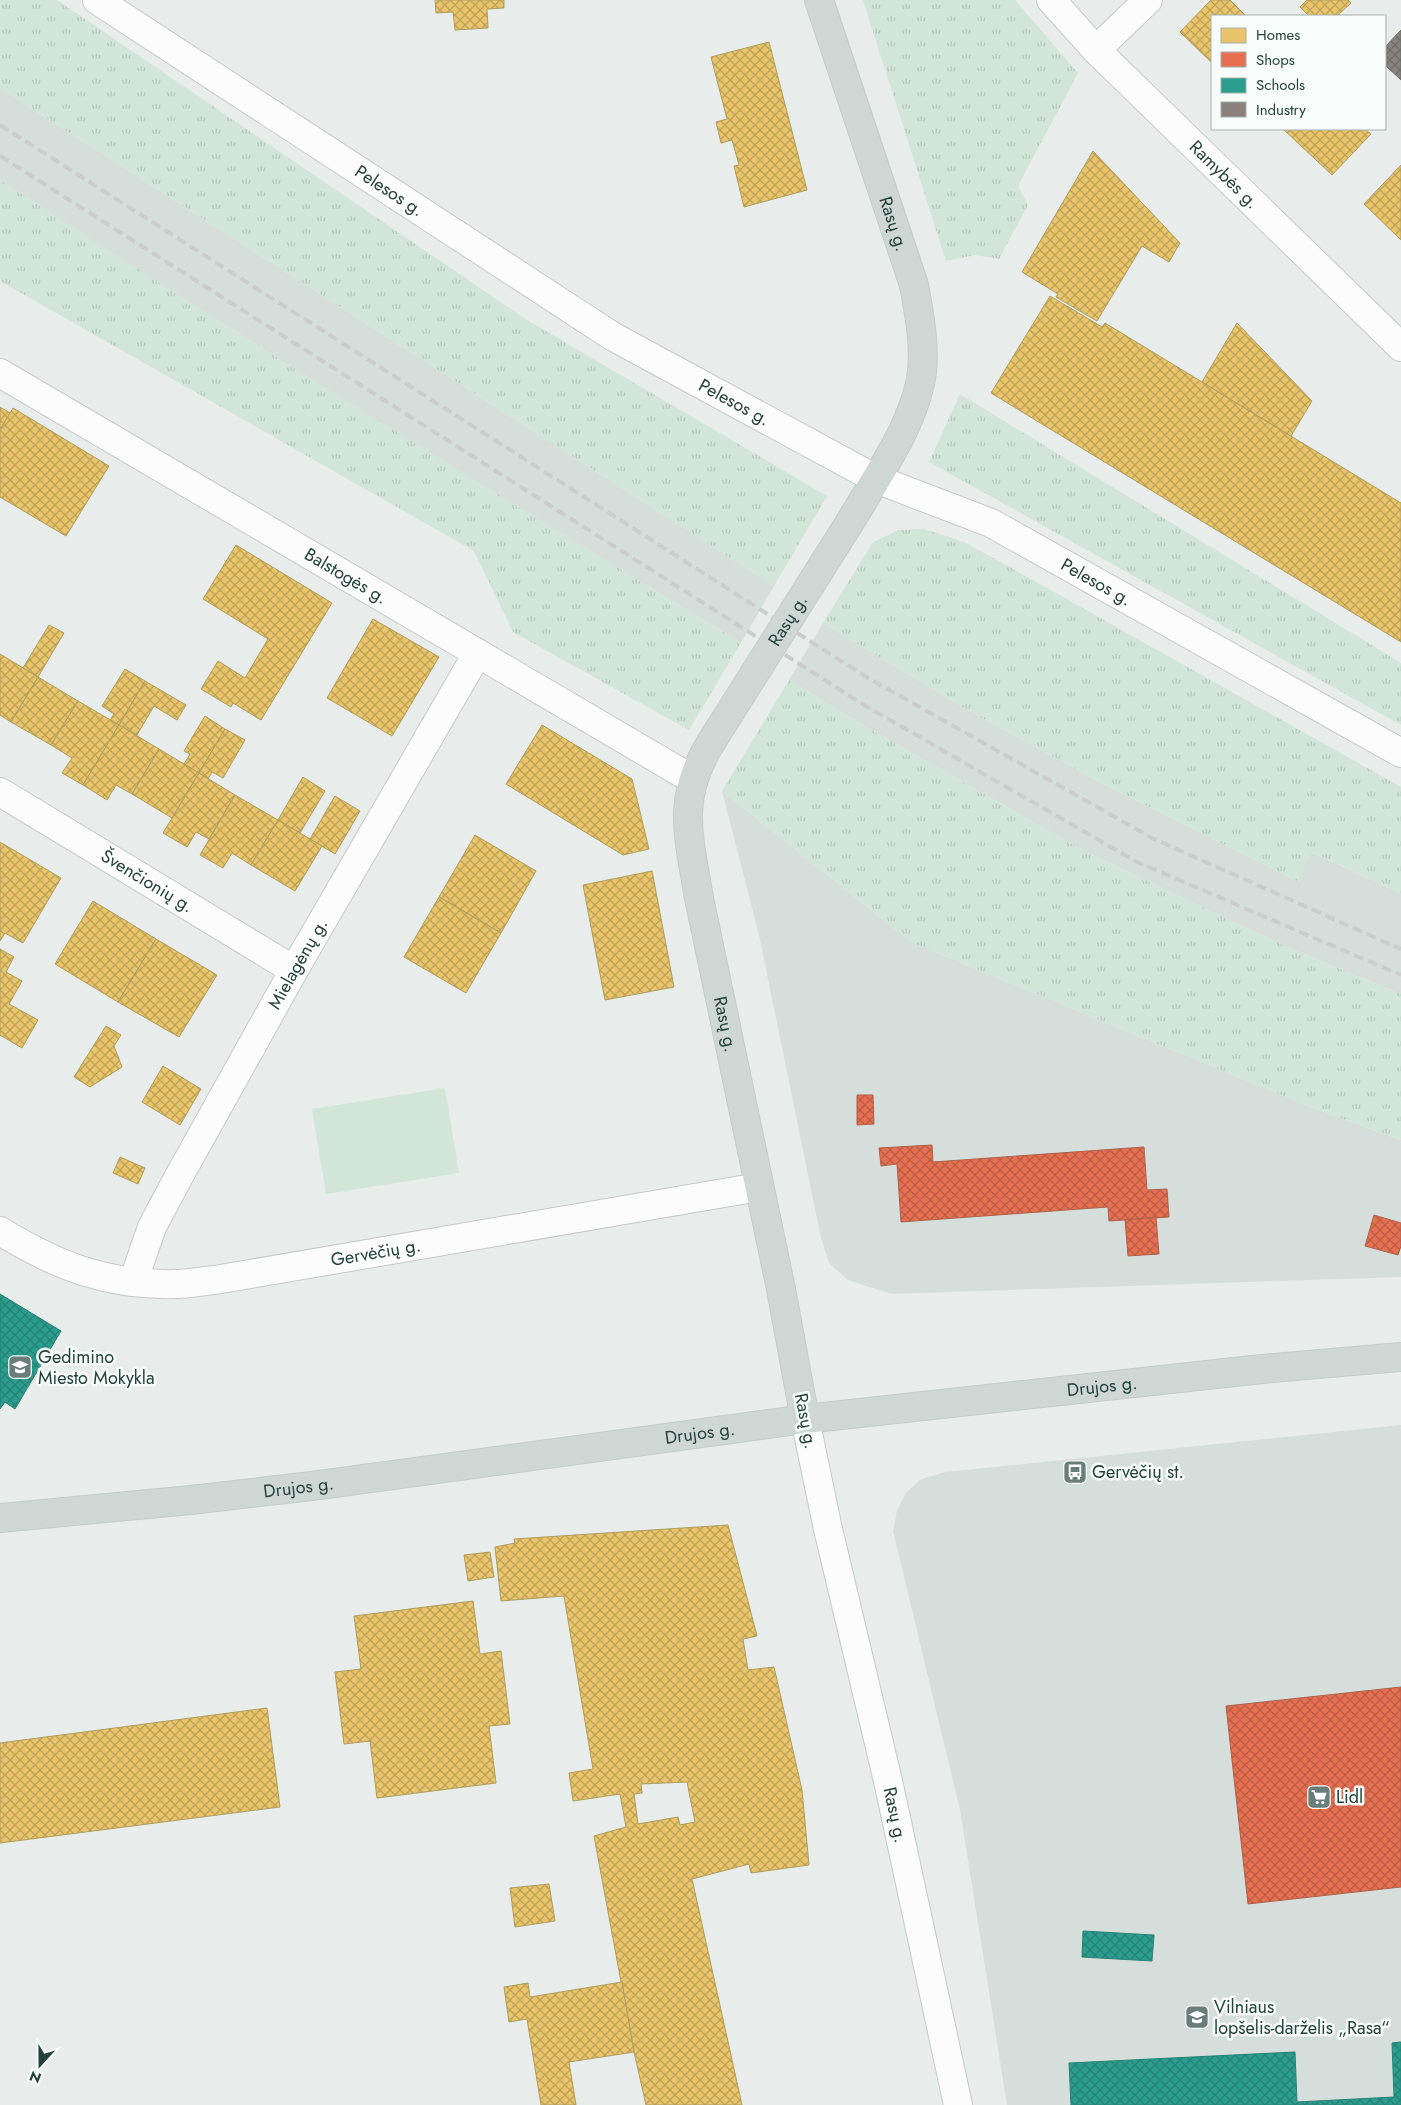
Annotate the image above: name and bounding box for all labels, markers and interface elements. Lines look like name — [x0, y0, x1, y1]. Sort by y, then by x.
legend — [1211, 15, 1386, 130]
text: Homes — [1256, 24, 1300, 46]
text: Shops — [1256, 49, 1295, 71]
text: Schools — [1256, 74, 1305, 96]
text: Industry — [1256, 99, 1306, 121]
street label: Ramybės g. — [1183, 134, 1265, 215]
street label: Pelesos g. — [350, 159, 429, 223]
street label: Rasų g. — [872, 193, 915, 255]
street label: Pelesos g. — [694, 372, 775, 432]
street label: Balstogės g. — [300, 541, 392, 610]
street label: Pelesos g. — [1056, 552, 1136, 612]
street label: Rasų g. — [762, 590, 814, 651]
street label: Švenčionių g. — [96, 843, 198, 919]
street label: Mielagėnų g. — [262, 914, 334, 1014]
street label: Rasų g. — [707, 994, 744, 1055]
street label: Gervėčių g. — [329, 1232, 423, 1273]
place label: Gedimino Miesto Mokykla — [38, 1344, 155, 1391]
school or university icon: Gedimino Miesto Mokykla — [7, 1354, 33, 1380]
street label: Drujos g. — [1066, 1370, 1139, 1403]
street label: Rasų g. — [788, 1391, 824, 1451]
street label: Drujos g. — [663, 1416, 736, 1451]
bus stop icon: Gervėčių st. — [1062, 1459, 1088, 1485]
place label: Gervėčių st. — [1092, 1459, 1184, 1485]
street label: Drujos g. — [262, 1470, 335, 1505]
street label: Rasų g. — [877, 1784, 914, 1845]
supermarket icon: Lidl — [1306, 1784, 1332, 1810]
place label: Lidl — [1336, 1784, 1363, 1810]
place label: Vilniaus lopšelis-darželis „Rasa“ — [1214, 1994, 1390, 2041]
school or university icon: Vilniaus lopšelis-darželis „Rasa“ — [1184, 2004, 1210, 2030]
north arrow — [15, 2040, 65, 2090]
text: N — [27, 2066, 44, 2088]

